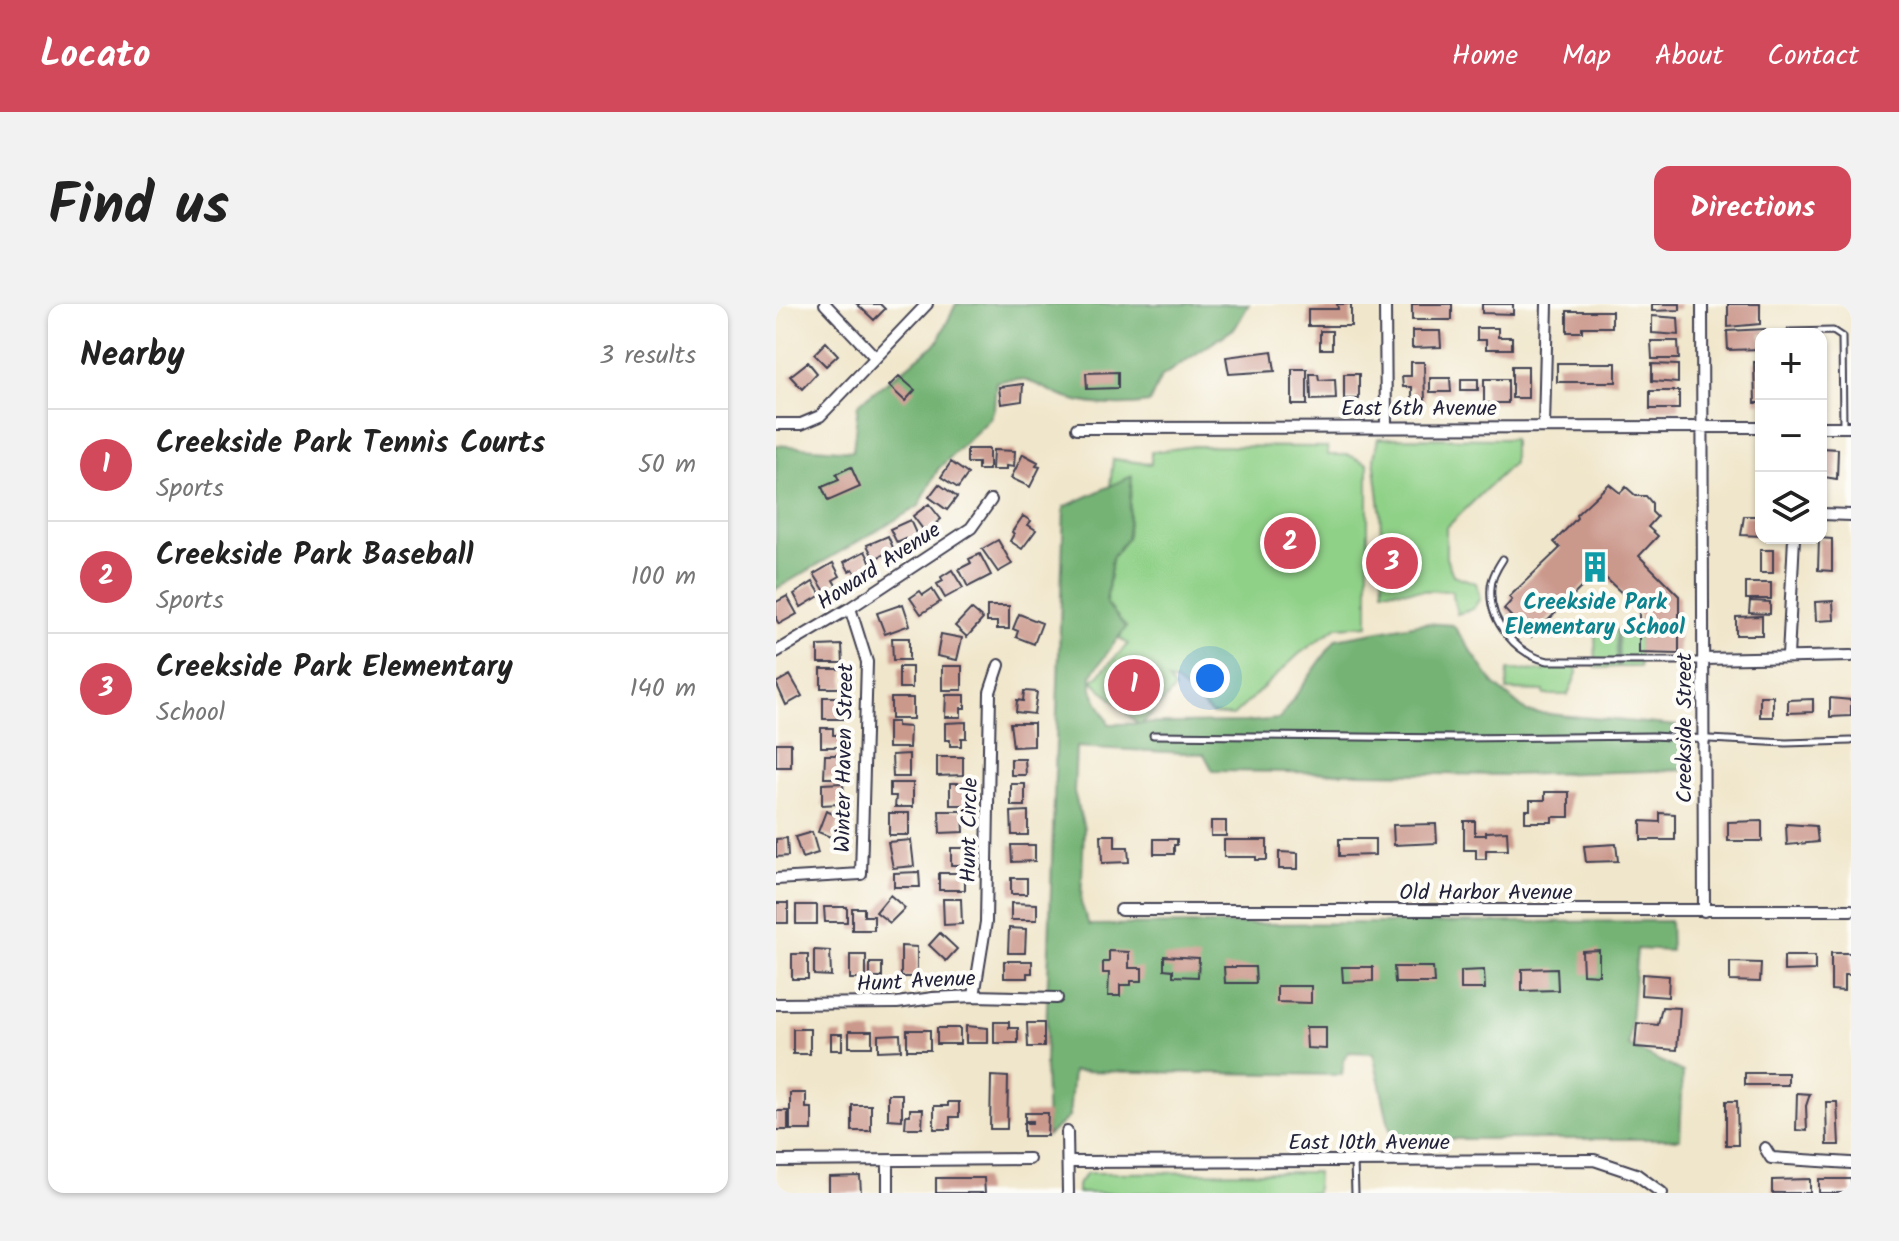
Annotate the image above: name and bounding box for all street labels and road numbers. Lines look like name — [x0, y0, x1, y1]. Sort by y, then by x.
street label: East 6th Avenue — [1341, 392, 1497, 427]
street label: Howard Avenue — [810, 514, 948, 620]
street label: Creekside Street — [1668, 652, 1703, 803]
street label: Winter Haven Street — [826, 663, 865, 853]
street label: Hunt Circle — [952, 777, 989, 883]
street label: Old Harbor Avenue — [1399, 876, 1573, 911]
street label: Hunt Avenue — [856, 962, 977, 1003]
street label: East 10th Avenue — [1288, 1126, 1450, 1161]

